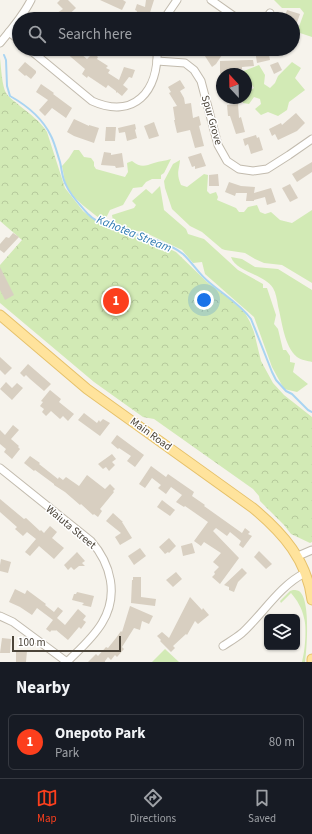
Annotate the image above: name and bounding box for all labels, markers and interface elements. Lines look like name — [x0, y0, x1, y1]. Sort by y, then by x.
search box — [12, 12, 300, 56]
icon: search — [26, 23, 48, 45]
text: Search here — [58, 24, 132, 45]
north arrow — [216, 68, 252, 104]
street label: Spur Grove — [198, 93, 226, 147]
water label: Kahotea Stream — [94, 211, 174, 257]
pin: 1 — [103, 286, 129, 316]
your location — [194, 290, 214, 310]
street label: Main Road — [127, 414, 175, 454]
street label: Waiuta Street — [43, 501, 100, 553]
map controls — [264, 614, 300, 650]
button: layers — [264, 614, 300, 650]
scale bar — [12, 634, 121, 653]
text: 100 m — [18, 635, 46, 650]
text: Nearby — [16, 676, 70, 700]
text: Onepoto Park — [55, 723, 145, 744]
text: 1 — [27, 733, 33, 751]
text: 80 m — [269, 733, 295, 751]
text: Park — [55, 744, 79, 762]
tab: Map — [36, 787, 58, 826]
tab: Directions — [130, 787, 176, 826]
tab: Saved — [248, 787, 276, 826]

